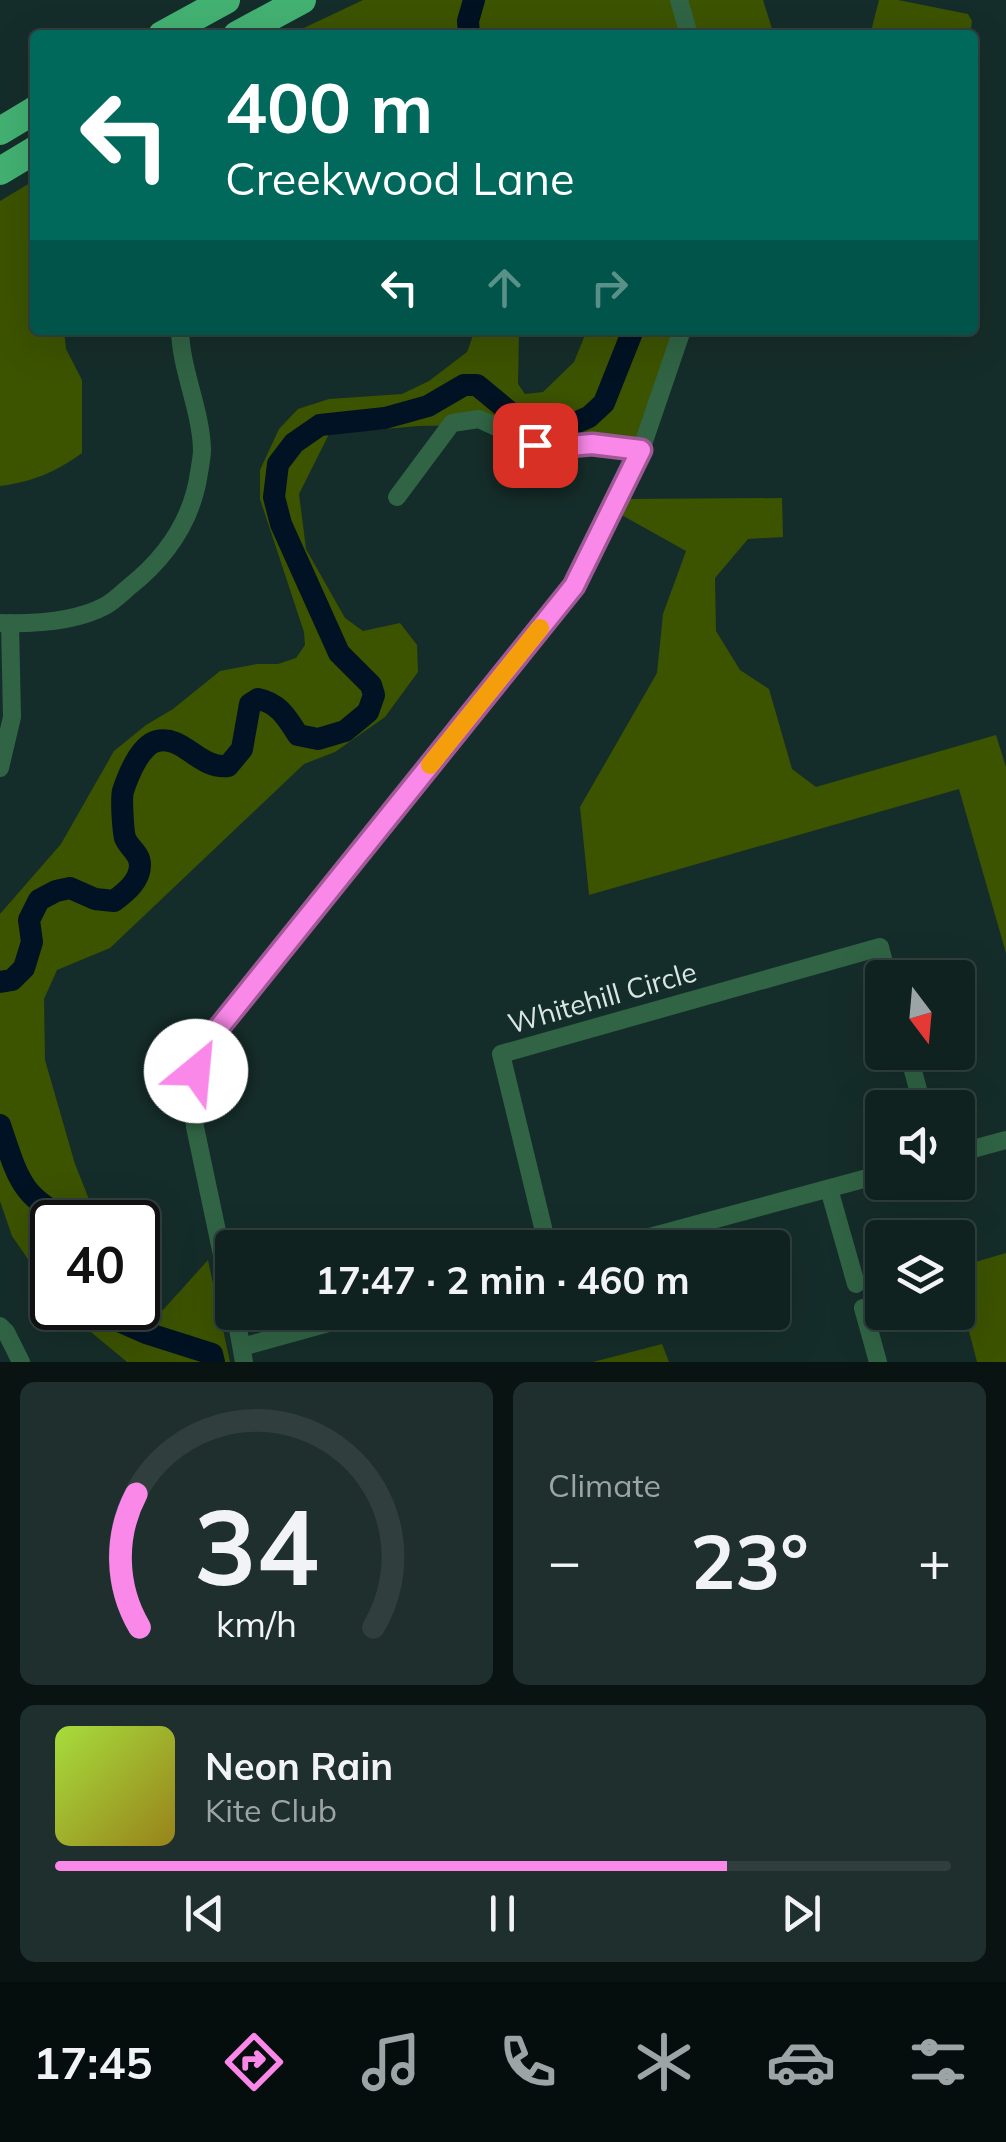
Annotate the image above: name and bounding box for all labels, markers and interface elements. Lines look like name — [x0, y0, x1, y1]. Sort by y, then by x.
text: 400 m — [225, 63, 433, 151]
icon: left — [60, 70, 190, 200]
text: Creekwood Lane — [225, 150, 575, 206]
icon: left — [372, 260, 427, 315]
icon: ahead — [477, 260, 532, 315]
icon: right — [582, 260, 637, 315]
pin — [493, 403, 578, 488]
icon: arrive — [508, 418, 563, 473]
street label: Whitehill Circle — [504, 953, 700, 1041]
north arrow — [865, 960, 975, 1070]
map controls — [865, 960, 975, 1330]
position arrow — [144, 1019, 248, 1123]
button: sound — [865, 1090, 975, 1200]
speed limit sign: 40 — [30, 1200, 160, 1330]
button: layers — [865, 1220, 975, 1330]
text: 17:47 · 2 min · 460 m — [315, 1256, 690, 1304]
text: Climate — [548, 1465, 661, 1505]
text: 34 — [194, 1480, 319, 1611]
text: 23° — [690, 1514, 809, 1608]
text: − — [548, 1526, 581, 1595]
text: + — [918, 1526, 951, 1595]
text: km/h — [216, 1601, 297, 1646]
text: Neon Rain — [205, 1742, 393, 1790]
text: Kite Club — [205, 1790, 337, 1830]
icon: previous — [177, 1886, 232, 1941]
icon: pause — [475, 1886, 530, 1941]
icon: next — [774, 1886, 829, 1941]
icon: directions — [219, 2027, 289, 2097]
icon: music — [356, 2027, 426, 2097]
icon: phone — [493, 2027, 563, 2097]
icon: climate — [629, 2027, 699, 2097]
icon: car — [766, 2027, 836, 2097]
icon: filters — [903, 2027, 973, 2097]
text: 17:45 — [33, 2034, 153, 2090]

